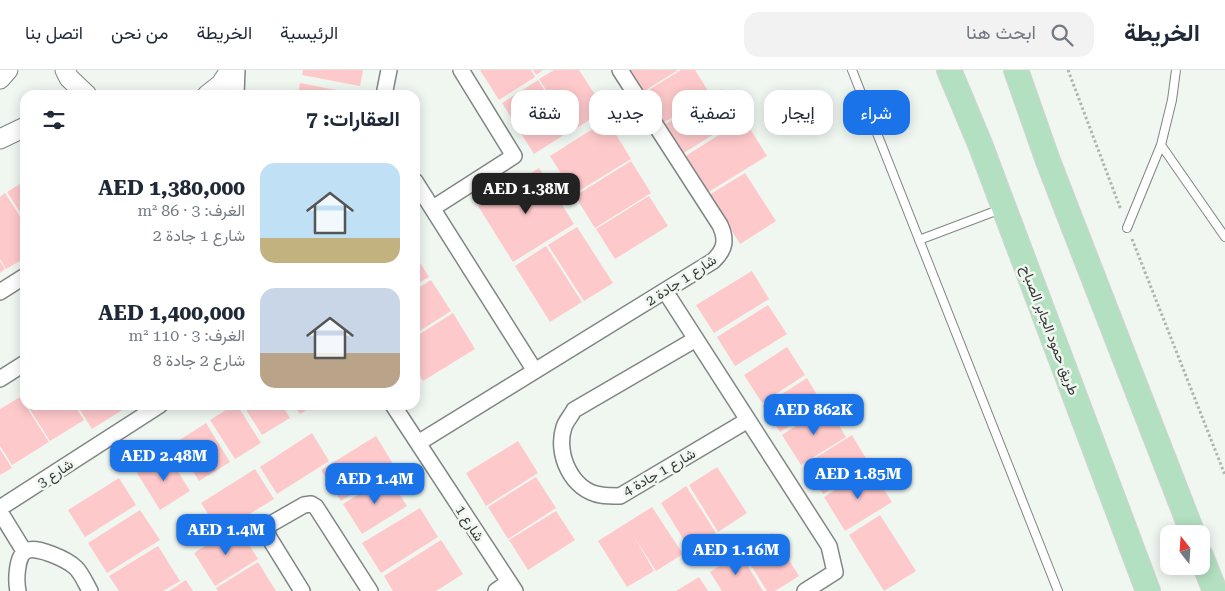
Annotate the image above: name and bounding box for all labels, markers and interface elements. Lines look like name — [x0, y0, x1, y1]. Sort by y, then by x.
search box — [744, 12, 1094, 57]
text: الخريطة — [1124, 19, 1200, 47]
text: ابحث هنا — [966, 21, 1036, 44]
icon: search — [1048, 21, 1076, 49]
text: اتصل بنا — [25, 22, 83, 43]
text: من نحن — [111, 22, 168, 43]
text: الخريطة — [196, 22, 252, 43]
text: الرئيسية — [280, 22, 338, 43]
chip: شقة — [511, 90, 579, 135]
chip: جديد — [589, 90, 662, 135]
chip: تصفية — [672, 90, 754, 135]
chip: إيجار — [764, 90, 833, 135]
chip: شراء — [843, 90, 910, 135]
icon: filters — [40, 106, 68, 134]
text: العقارات: 7 — [306, 107, 400, 131]
pin: AED 1.38M — [469, 172, 583, 215]
text: AED 1,380,000 — [98, 176, 245, 200]
text: AED 1.38M — [483, 179, 569, 198]
icon: home — [300, 183, 360, 243]
text: الغرف: 3 · 86 m² — [138, 201, 245, 220]
text: شارع 1 جادة 2 — [153, 226, 245, 245]
street label: شارع 1 جادة 2 — [643, 251, 721, 311]
street label: طريق حمود الجابر الصباح — [1015, 263, 1082, 398]
text: AED 1,400,000 — [98, 301, 245, 325]
icon: home — [300, 308, 360, 368]
text: الغرف: 3 · 110 m² — [129, 326, 245, 345]
text: شارع 2 جادة 8 — [153, 351, 245, 370]
pin: AED 862K — [762, 394, 866, 436]
text: AED 862K — [775, 400, 853, 419]
pin: AED 2.48M — [107, 440, 221, 482]
street label: شارع 1 جادة 4 — [620, 445, 699, 502]
text: AED 2.48M — [121, 446, 207, 465]
street label: شارع 3 — [34, 456, 78, 493]
pin: AED 1.85M — [801, 458, 915, 500]
pin: AED 1.4M — [323, 462, 427, 505]
text: AED 1.85M — [815, 464, 901, 483]
text: AED 1.4M — [336, 469, 414, 488]
street label: شارع 1 — [450, 502, 487, 546]
pin: AED 1.4M — [174, 514, 278, 556]
text: AED 1.4M — [187, 520, 265, 539]
north arrow — [1160, 525, 1210, 575]
map controls — [1160, 525, 1210, 575]
pin: AED 1.16M — [679, 534, 793, 576]
text: AED 1.16M — [693, 540, 779, 559]

